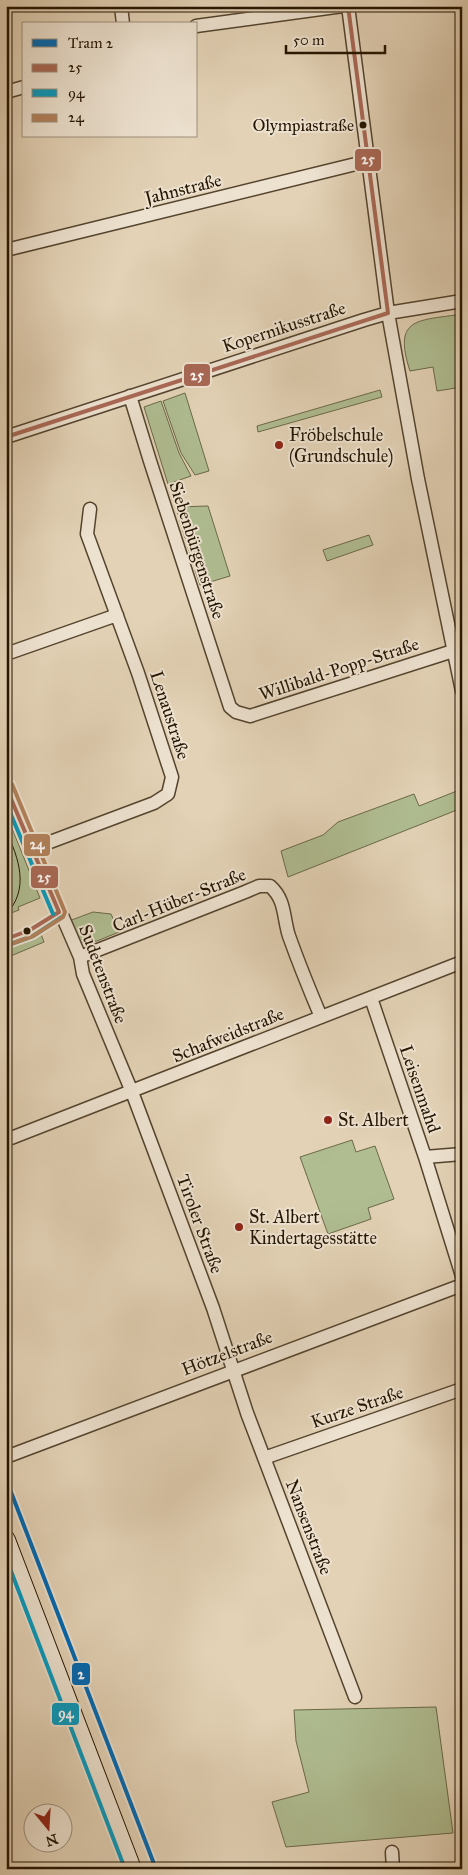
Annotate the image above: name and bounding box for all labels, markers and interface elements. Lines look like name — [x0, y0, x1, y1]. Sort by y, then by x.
legend — [22, 22, 198, 138]
scale bar — [286, 22, 384, 54]
text: 50 m — [293, 31, 325, 49]
text: Tram 2 — [68, 34, 114, 52]
text: 25 — [68, 58, 82, 76]
text: 94 — [68, 84, 85, 102]
text: 24 — [68, 108, 84, 126]
place label: Olympiastraße — [252, 115, 354, 136]
marker: Olympiastraße — [358, 120, 368, 130]
line badge: 25 — [354, 148, 382, 172]
text: 25 — [361, 151, 375, 168]
street label: Jahnstraße — [140, 169, 224, 211]
street label: Kopernikusstraße — [220, 297, 348, 357]
line badge: 25 — [183, 363, 211, 387]
text: 25 — [190, 367, 204, 384]
place label: Fröbelschule (Grundschule) — [289, 424, 393, 468]
marker: Fröbelschule (Grundschule) — [273, 439, 285, 451]
street label: Siebenbürgenstraße — [163, 478, 230, 622]
street label: Willibald-Popp-Straße — [256, 633, 422, 705]
street label: Lenaustraße — [145, 668, 195, 762]
line badge: 24 — [23, 833, 51, 857]
text: 24 — [30, 836, 46, 854]
street label: Carl-Hüber-Straße — [109, 863, 249, 937]
line badge: 25 — [30, 865, 59, 889]
text: 25 — [37, 869, 51, 886]
street label: Sudetenstraße — [74, 921, 132, 1027]
unlabelled marker — [22, 926, 32, 936]
street label: Schafweidstraße — [169, 1003, 287, 1067]
street label: Leisenmahd — [395, 1042, 445, 1136]
place label: St. Albert — [338, 1109, 409, 1131]
marker: St. Albert — [322, 1114, 334, 1126]
street label: Tiroler Straße — [172, 1171, 228, 1277]
place label: St. Albert Kindertagesstätte — [249, 1206, 377, 1250]
marker: St. Albert Kindertagesstätte — [233, 1221, 245, 1233]
street label: Hötzelstraße — [178, 1326, 276, 1380]
street label: Kurze Straße — [308, 1381, 406, 1433]
street label: Nansenstraße — [281, 1476, 337, 1578]
line badge: 2 — [71, 1662, 91, 1686]
text: 2 — [78, 1666, 86, 1683]
line badge: 94 — [51, 1702, 80, 1726]
text: 94 — [58, 1705, 75, 1723]
north arrow — [22, 1802, 72, 1852]
text: N — [43, 1830, 60, 1850]

